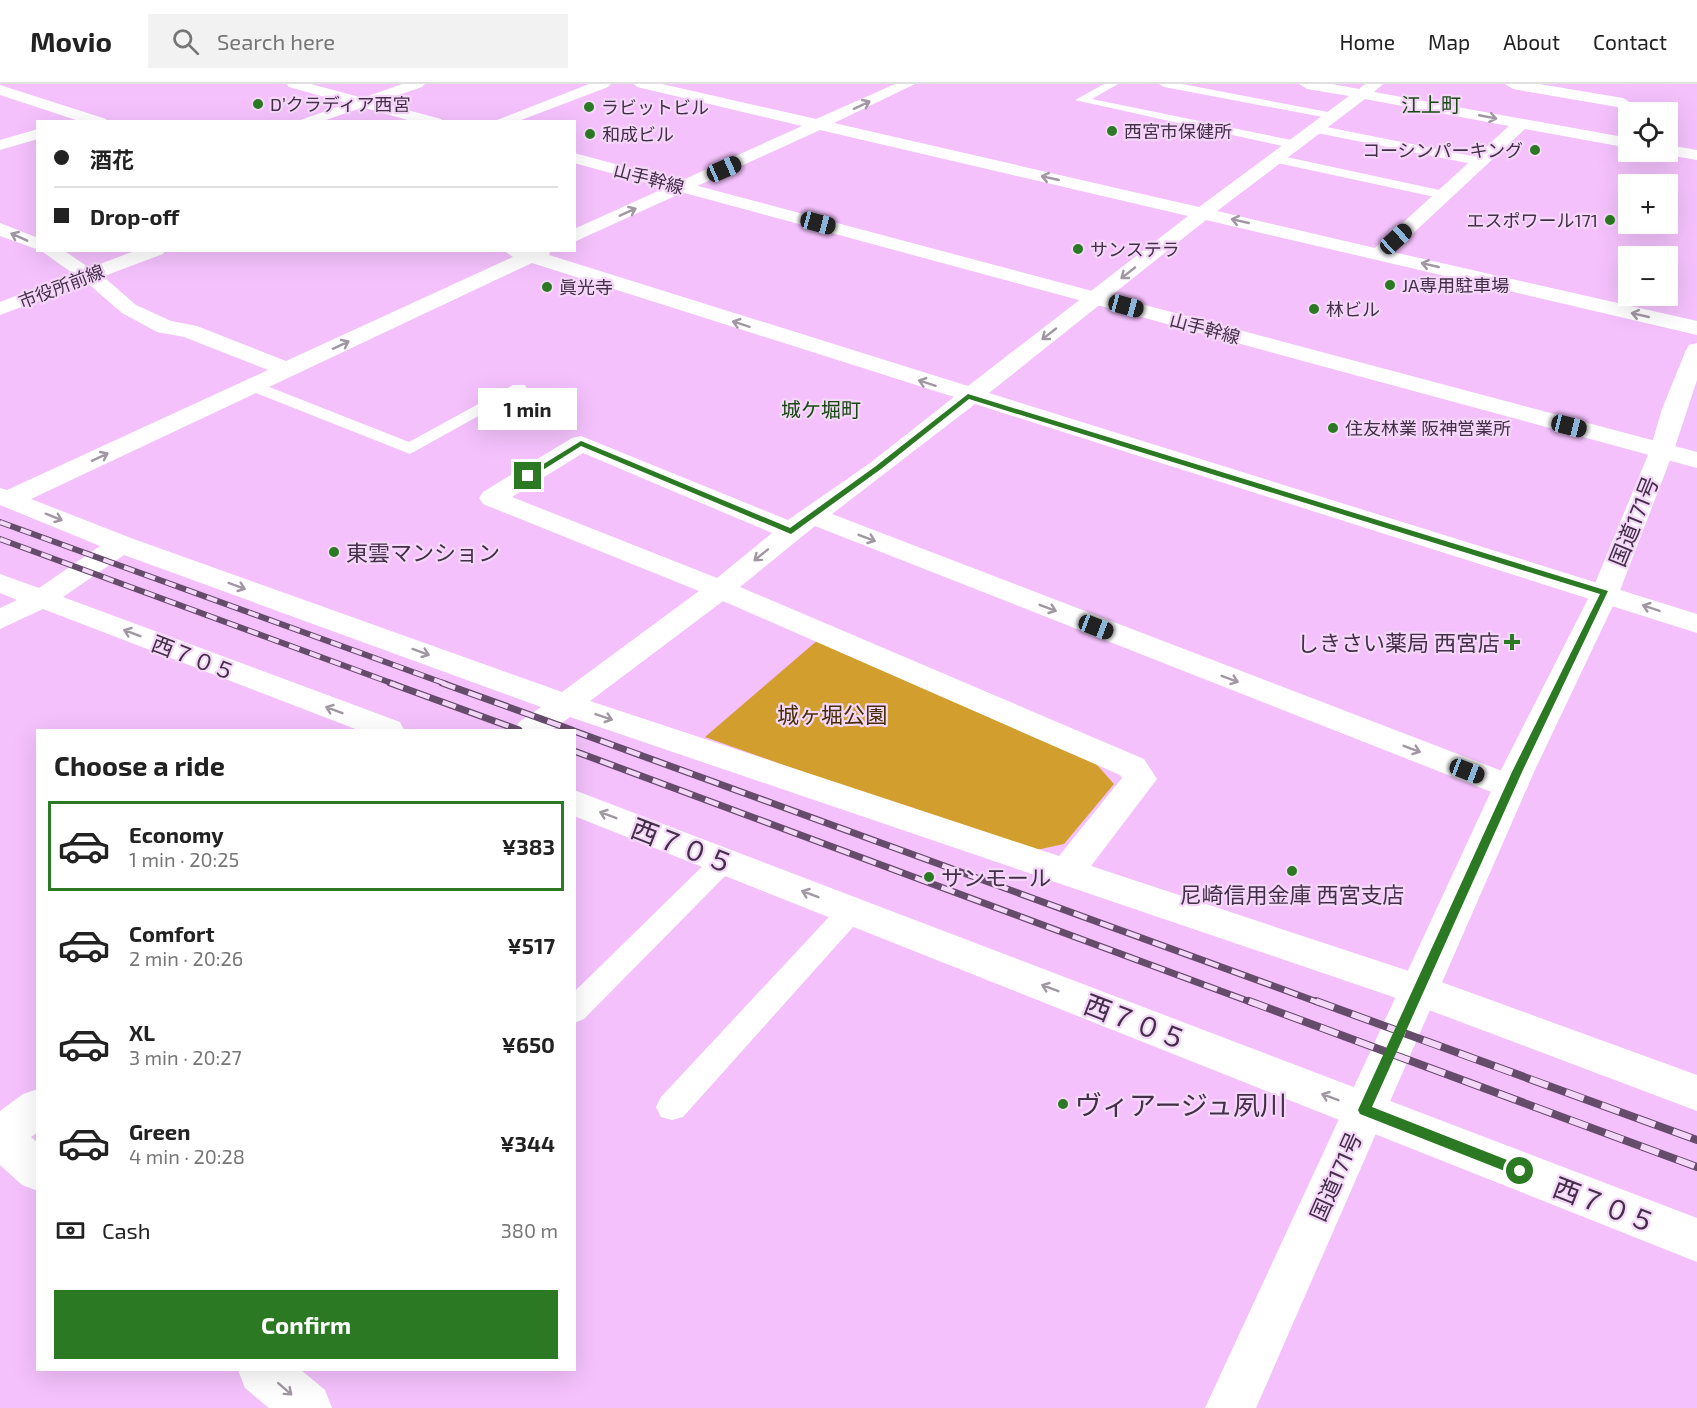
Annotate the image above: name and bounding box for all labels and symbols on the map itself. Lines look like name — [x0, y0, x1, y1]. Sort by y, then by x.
district label: 江上町 — [1401, 92, 1461, 116]
place label: D’クラディア西宮 — [270, 93, 411, 115]
place label: ラビットビル — [601, 96, 709, 118]
marker: D’クラディア西宮 — [251, 97, 265, 111]
one-way arrow — [853, 98, 871, 110]
marker: ラビットビル — [582, 100, 596, 114]
one-way arrow — [1478, 112, 1498, 123]
place label: 西宮市保健所 — [1124, 120, 1232, 142]
place label: 和成ビル — [602, 123, 674, 145]
marker: 西宮市保健所 — [1105, 124, 1119, 138]
marker: 和成ビル — [583, 127, 597, 141]
place label: コーシンパーキング — [1362, 139, 1523, 161]
marker: コーシンパーキング — [1528, 143, 1542, 157]
car — [704, 153, 744, 185]
street label: 山手幹線 — [611, 158, 687, 198]
one-way arrow — [1041, 171, 1060, 183]
one-way arrow — [618, 206, 636, 218]
place label: エスポワール171 — [1466, 209, 1598, 231]
car — [798, 210, 838, 236]
marker: エスポワール171 — [1603, 213, 1617, 227]
one-way arrow — [1231, 215, 1250, 227]
car — [1377, 220, 1415, 258]
one-way arrow — [10, 231, 28, 242]
place label: サンステラ — [1090, 238, 1180, 260]
marker: サンステラ — [1071, 242, 1085, 256]
one-way arrow — [1421, 259, 1440, 271]
street label: 市役所前線 — [15, 260, 107, 312]
one-way arrow — [1120, 266, 1136, 279]
place label: JA専用駐車場 — [1402, 274, 1509, 296]
place label: 眞光寺 — [559, 276, 613, 298]
marker: JA専用駐車場 — [1383, 278, 1397, 292]
marker: 眞光寺 — [540, 280, 554, 294]
car — [1106, 293, 1146, 319]
place label: 林ビル — [1326, 298, 1380, 320]
marker: 林ビル — [1307, 302, 1321, 316]
street label: 山手幹線 — [1167, 308, 1243, 348]
one-way arrow — [1631, 308, 1650, 320]
one-way arrow — [732, 318, 751, 329]
one-way arrow — [1041, 327, 1057, 340]
one-way arrow — [331, 339, 349, 351]
one-way arrow — [918, 377, 937, 388]
callout: 1 min — [478, 389, 578, 431]
district label: 城ケ堀町 — [781, 397, 861, 421]
car — [1549, 413, 1589, 439]
place label: 住友林業 阪神営業所 — [1345, 417, 1511, 439]
marker: 住友林業 阪神営業所 — [1326, 421, 1340, 435]
one-way arrow — [90, 451, 108, 462]
route end — [514, 462, 541, 489]
street label: 国道171号 — [1603, 472, 1663, 570]
one-way arrow — [45, 512, 63, 523]
one-way arrow — [857, 533, 875, 544]
place label: 東雲マンション — [346, 539, 500, 565]
marker: 東雲マンション — [327, 545, 341, 559]
one-way arrow — [753, 549, 769, 562]
one-way arrow — [227, 581, 246, 592]
one-way arrow — [1642, 602, 1661, 613]
one-way arrow — [1039, 603, 1057, 614]
car — [1076, 612, 1116, 642]
one-way arrow — [123, 627, 142, 638]
street label: 西７０５ — [148, 629, 240, 685]
place label: しきさい薬局 西宮店 — [1297, 629, 1500, 655]
marker: しきさい薬局 西宮店 — [1505, 635, 1519, 649]
one-way arrow — [411, 647, 429, 658]
one-way arrow — [1220, 674, 1239, 685]
park label: 城ヶ堀公園 — [777, 701, 887, 727]
one-way arrow — [325, 703, 344, 714]
one-way arrow — [594, 712, 613, 723]
one-way arrow — [1402, 744, 1421, 755]
car — [1447, 756, 1487, 786]
one-way arrow — [600, 809, 618, 820]
street label: 西７０５ — [627, 811, 739, 879]
place label: サンモール — [941, 864, 1051, 890]
marker: 尼崎信用金庫 西宮支店 — [1285, 864, 1299, 878]
marker: サンモール — [922, 870, 936, 884]
place label: 尼崎信用金庫 西宮支店 — [1180, 881, 1404, 907]
one-way arrow — [801, 888, 820, 899]
one-way arrow — [1041, 981, 1060, 992]
street label: 西７０５ — [1080, 987, 1192, 1055]
place label: ヴィアージュ夙川 — [1075, 1088, 1287, 1120]
one-way arrow — [1321, 1090, 1339, 1101]
marker: ヴィアージュ夙川 — [1056, 1097, 1070, 1111]
street label: 国道171号 — [1304, 1127, 1366, 1225]
route start — [1506, 1157, 1533, 1184]
street label: 西７０５ — [1549, 1170, 1661, 1238]
one-way arrow — [277, 1382, 292, 1396]

